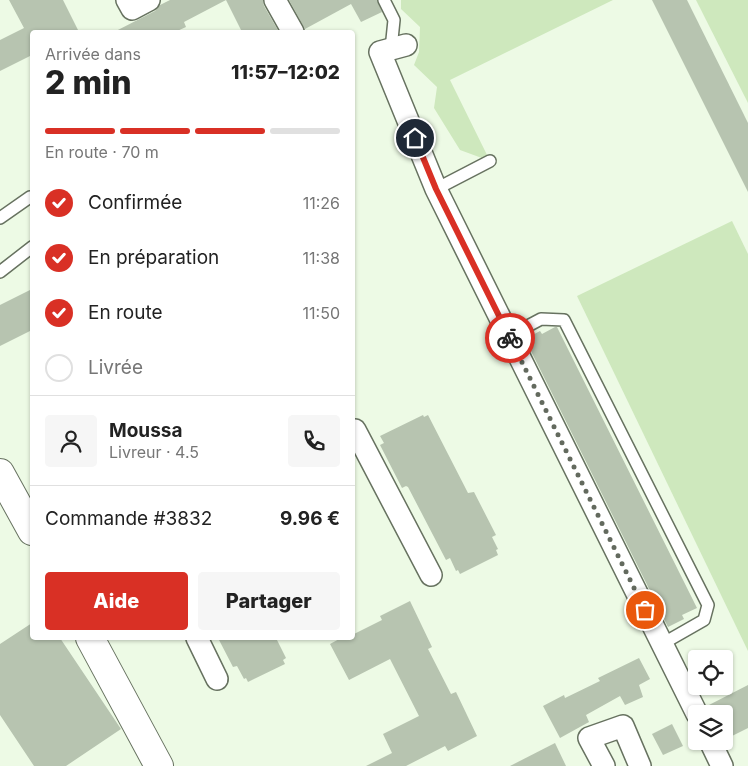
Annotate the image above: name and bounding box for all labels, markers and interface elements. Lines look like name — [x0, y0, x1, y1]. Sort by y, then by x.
text: Arrivée dans — [45, 44, 141, 64]
text: 11:57–12:02 — [231, 61, 340, 84]
text: 2 min — [45, 63, 131, 102]
pin — [394, 117, 436, 159]
icon: home — [401, 124, 429, 152]
text: En route · 70 m — [45, 142, 159, 162]
icon: check — [45, 189, 73, 217]
text: Confirmée — [88, 191, 182, 214]
text: 11:26 — [303, 193, 340, 213]
icon: check — [45, 244, 73, 272]
text: En préparation — [88, 246, 219, 269]
text: 11:38 — [303, 248, 340, 268]
icon: check — [45, 299, 73, 327]
text: En route — [88, 301, 163, 324]
text: 11:50 — [303, 303, 340, 323]
courier — [485, 313, 535, 363]
icon: bike — [496, 324, 524, 352]
text: Livrée — [88, 356, 143, 379]
button: person — [45, 415, 97, 467]
button: phone — [288, 415, 340, 467]
text: Moussa — [109, 419, 183, 442]
text: Livreur · 4.5 — [109, 442, 199, 462]
text: Commande #3832 — [45, 507, 212, 530]
text: 9.96 € — [280, 507, 340, 530]
button: Aide — [45, 572, 188, 630]
button: Partager — [198, 572, 340, 630]
pin — [624, 589, 666, 631]
icon: bag — [631, 596, 659, 624]
map controls — [688, 650, 733, 750]
button: locate — [688, 650, 733, 695]
button: layers — [688, 705, 733, 750]

